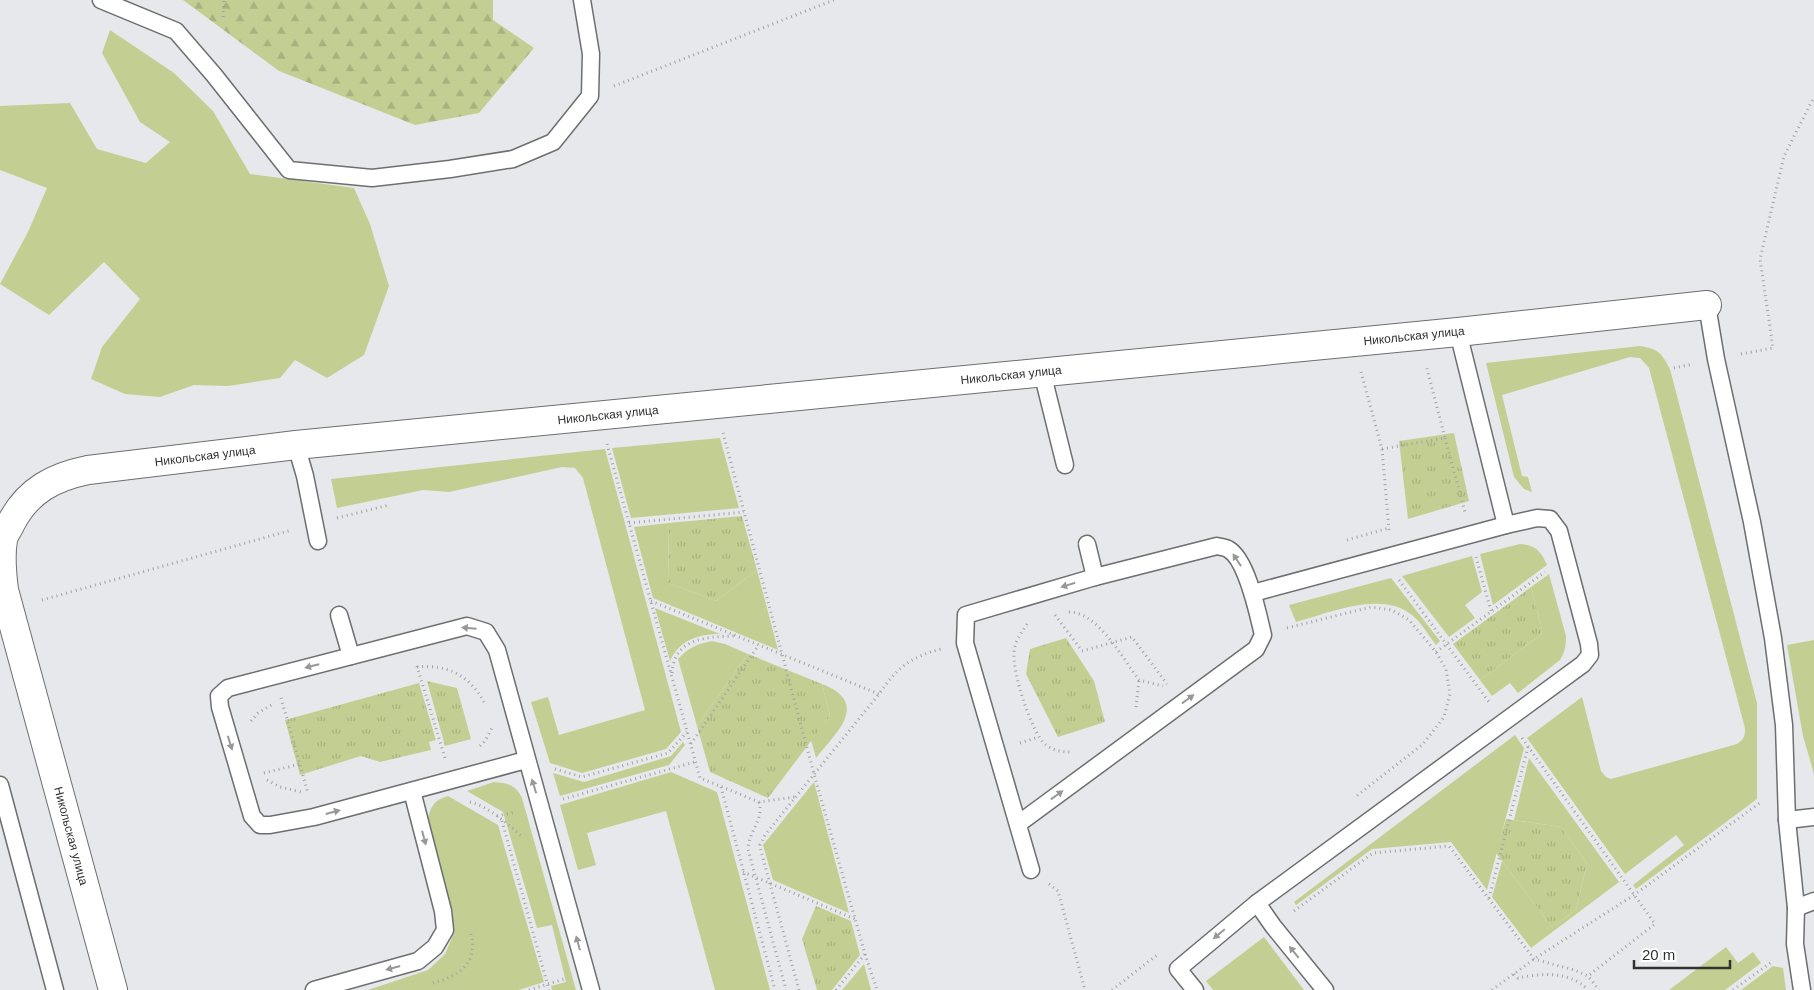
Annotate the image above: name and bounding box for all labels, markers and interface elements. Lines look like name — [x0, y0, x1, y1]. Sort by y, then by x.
street label: Никольская улица — [1363, 324, 1465, 348]
street label: Никольская улица — [960, 363, 1062, 387]
street label: Никольская улица — [557, 403, 659, 427]
street label: Никольская улица — [154, 443, 257, 469]
one-way arrow — [1233, 553, 1242, 567]
one-way arrow — [1060, 581, 1075, 589]
one-way arrow — [461, 624, 477, 632]
one-way arrow — [305, 663, 320, 671]
one-way arrow — [1181, 694, 1195, 704]
one-way arrow — [227, 735, 235, 750]
one-way arrow — [530, 779, 538, 794]
street label: Никольская улица — [51, 785, 91, 887]
one-way arrow — [1050, 790, 1064, 800]
one-way arrow — [326, 807, 341, 815]
one-way arrow — [420, 830, 428, 845]
one-way arrow — [1213, 929, 1226, 940]
one-way arrow — [574, 935, 582, 951]
scale bar — [1634, 938, 1730, 970]
one-way arrow — [1289, 946, 1300, 959]
text: 20 m — [1642, 946, 1675, 963]
one-way arrow — [385, 965, 400, 973]

